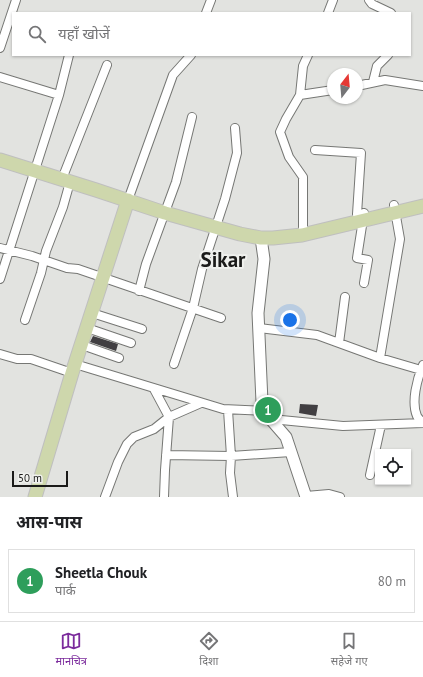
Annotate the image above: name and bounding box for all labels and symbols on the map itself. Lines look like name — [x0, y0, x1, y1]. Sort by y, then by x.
north arrow — [327, 68, 363, 104]
district label: Sikar — [201, 246, 246, 273]
your location — [280, 310, 300, 330]
pin: 1 — [255, 395, 281, 425]
scale bar — [12, 469, 68, 488]

